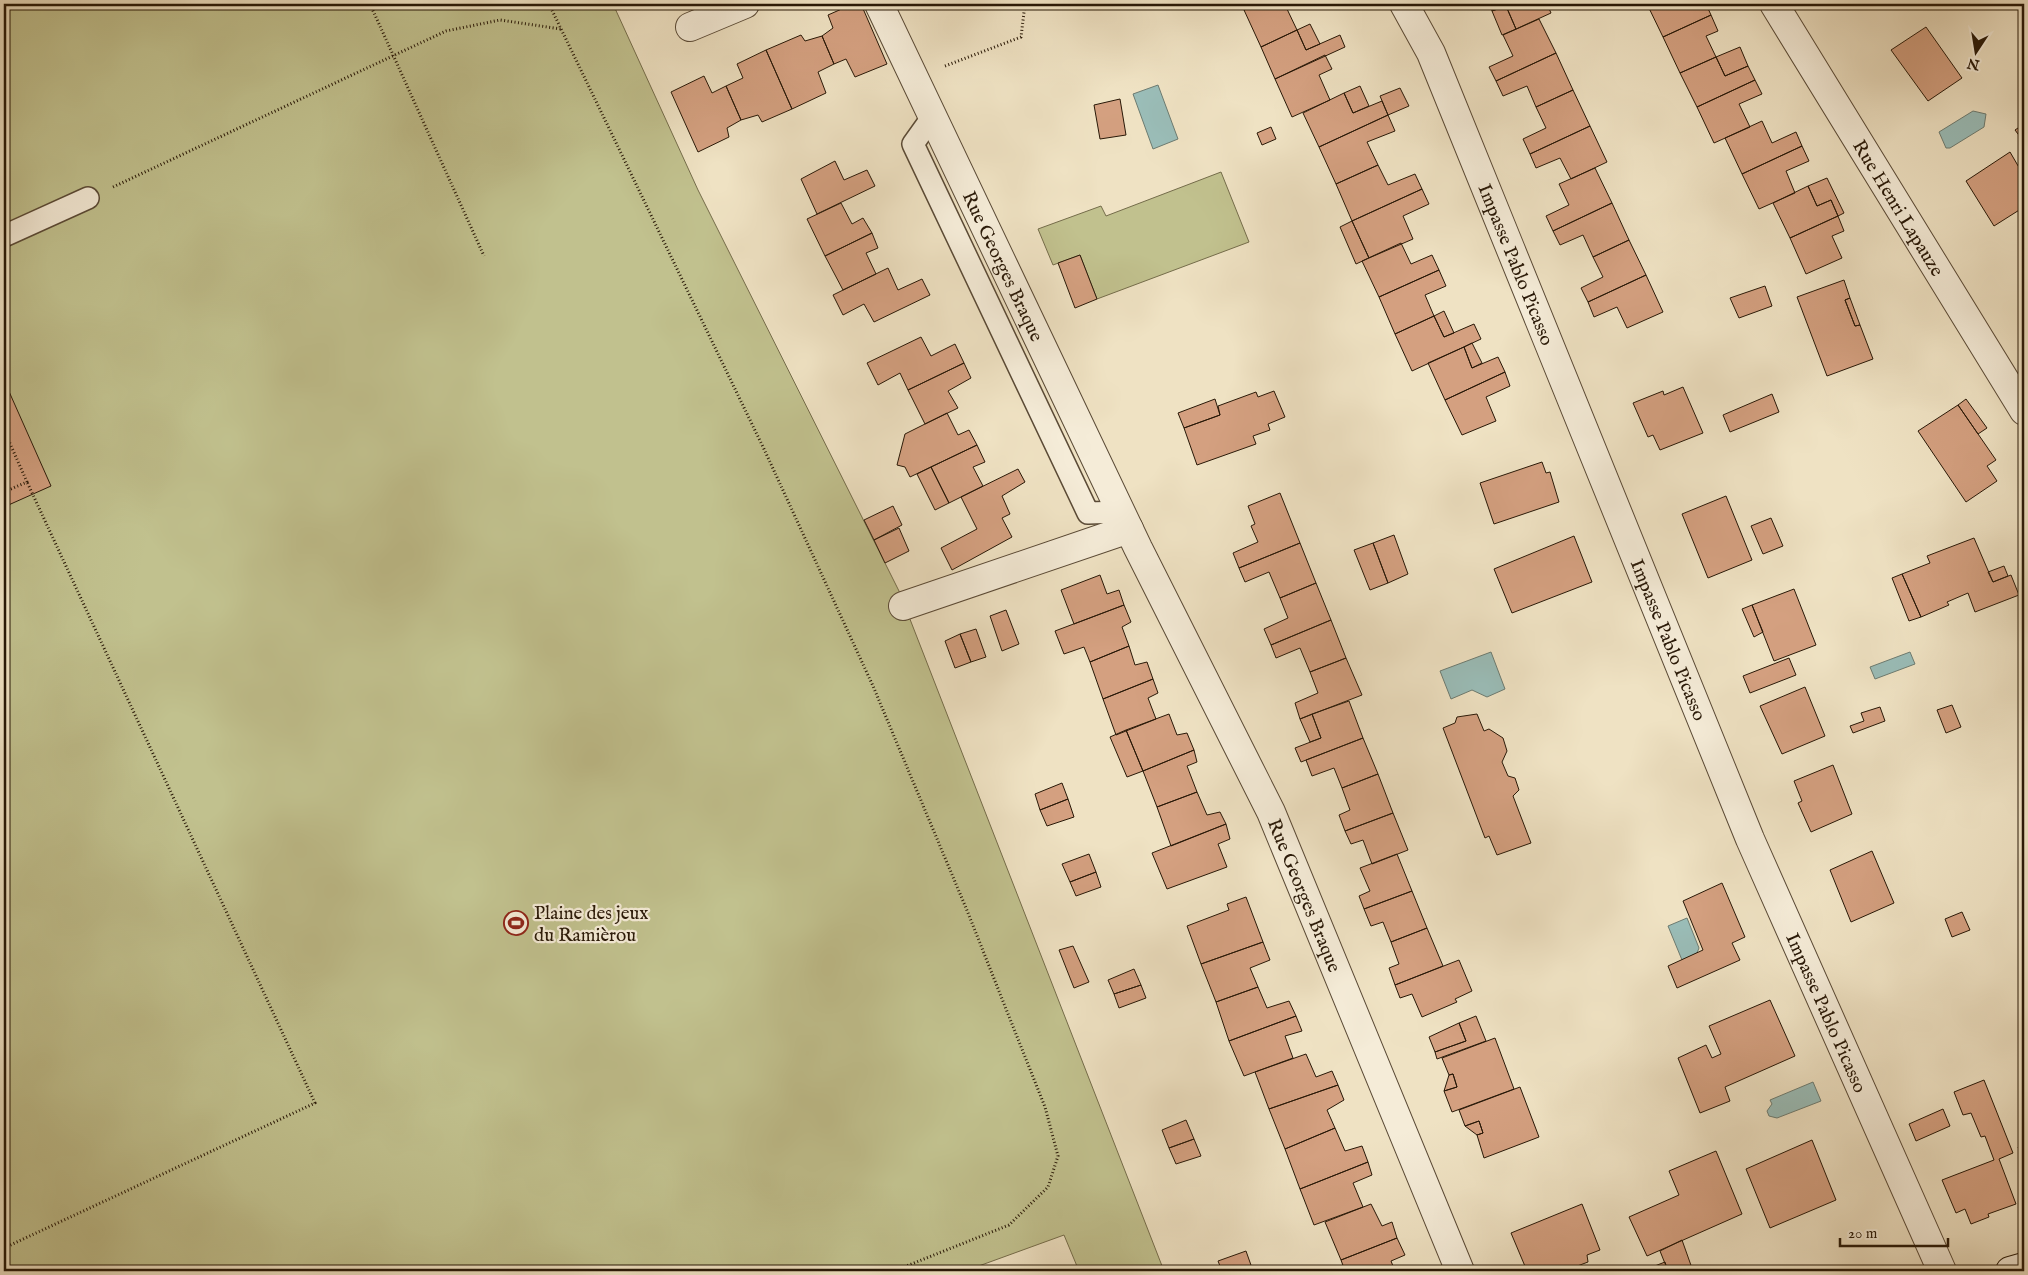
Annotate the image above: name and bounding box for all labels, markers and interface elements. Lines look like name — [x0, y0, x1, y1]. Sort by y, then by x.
north arrow — [1950, 28, 2000, 78]
text: N — [1966, 54, 1982, 74]
street label: Rue Henri Lapauze — [1846, 136, 1949, 282]
street label: Impasse Pablo Picasso — [1471, 181, 1558, 349]
street label: Rue Georges Braque — [956, 188, 1048, 346]
street label: Impasse Pablo Picasso — [1624, 556, 1711, 725]
street label: Rue Georges Braque — [1261, 816, 1346, 976]
place label: Plaine des jeux du Ramièrou — [534, 902, 648, 948]
sports icon: Plaine des jeux du Ramièrou — [503, 910, 529, 936]
street label: Impasse Pablo Picasso — [1779, 930, 1871, 1097]
scale bar — [1840, 1215, 1948, 1247]
text: 20 m — [1848, 1224, 1878, 1243]

